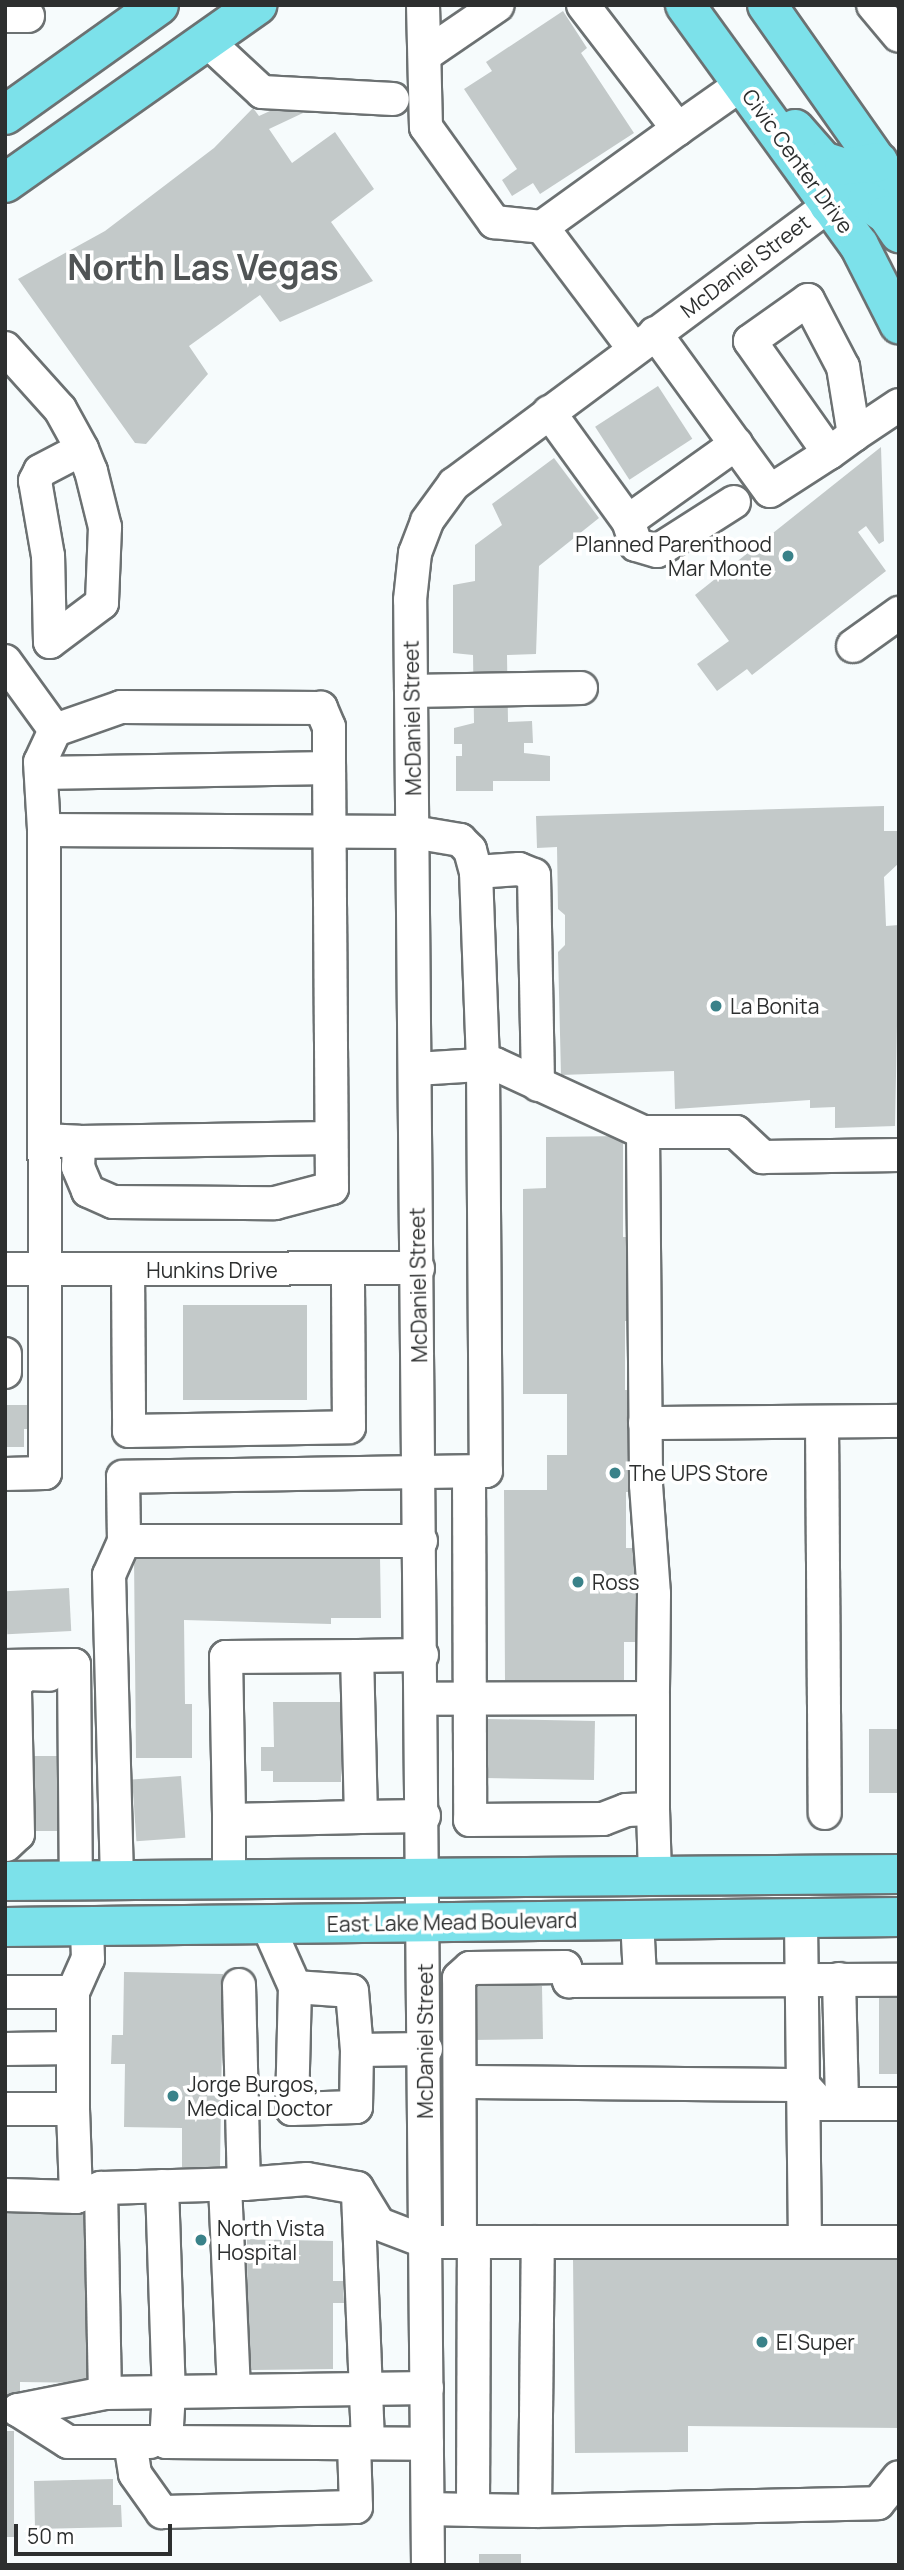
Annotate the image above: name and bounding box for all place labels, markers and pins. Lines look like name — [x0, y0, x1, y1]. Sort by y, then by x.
place label: Planned Parenthood Mar Monte — [575, 531, 772, 581]
marker: Planned Parenthood Mar Monte — [778, 546, 798, 566]
place label: La Bonita — [730, 993, 819, 1019]
marker: La Bonita — [708, 998, 724, 1014]
place label: The UPS Store — [629, 1460, 768, 1486]
marker: The UPS Store — [607, 1465, 623, 1481]
place label: Ross — [592, 1569, 640, 1595]
marker: Ross — [570, 1574, 586, 1590]
place label: Jorge Burgos, Medical Doctor — [187, 2071, 333, 2121]
marker: Jorge Burgos, Medical Doctor — [165, 2088, 181, 2104]
place label: North Vista Hospital — [217, 2215, 325, 2265]
marker: North Vista Hospital — [191, 2230, 211, 2250]
place label: El Super — [776, 2329, 855, 2355]
marker: El Super — [754, 2334, 770, 2350]

